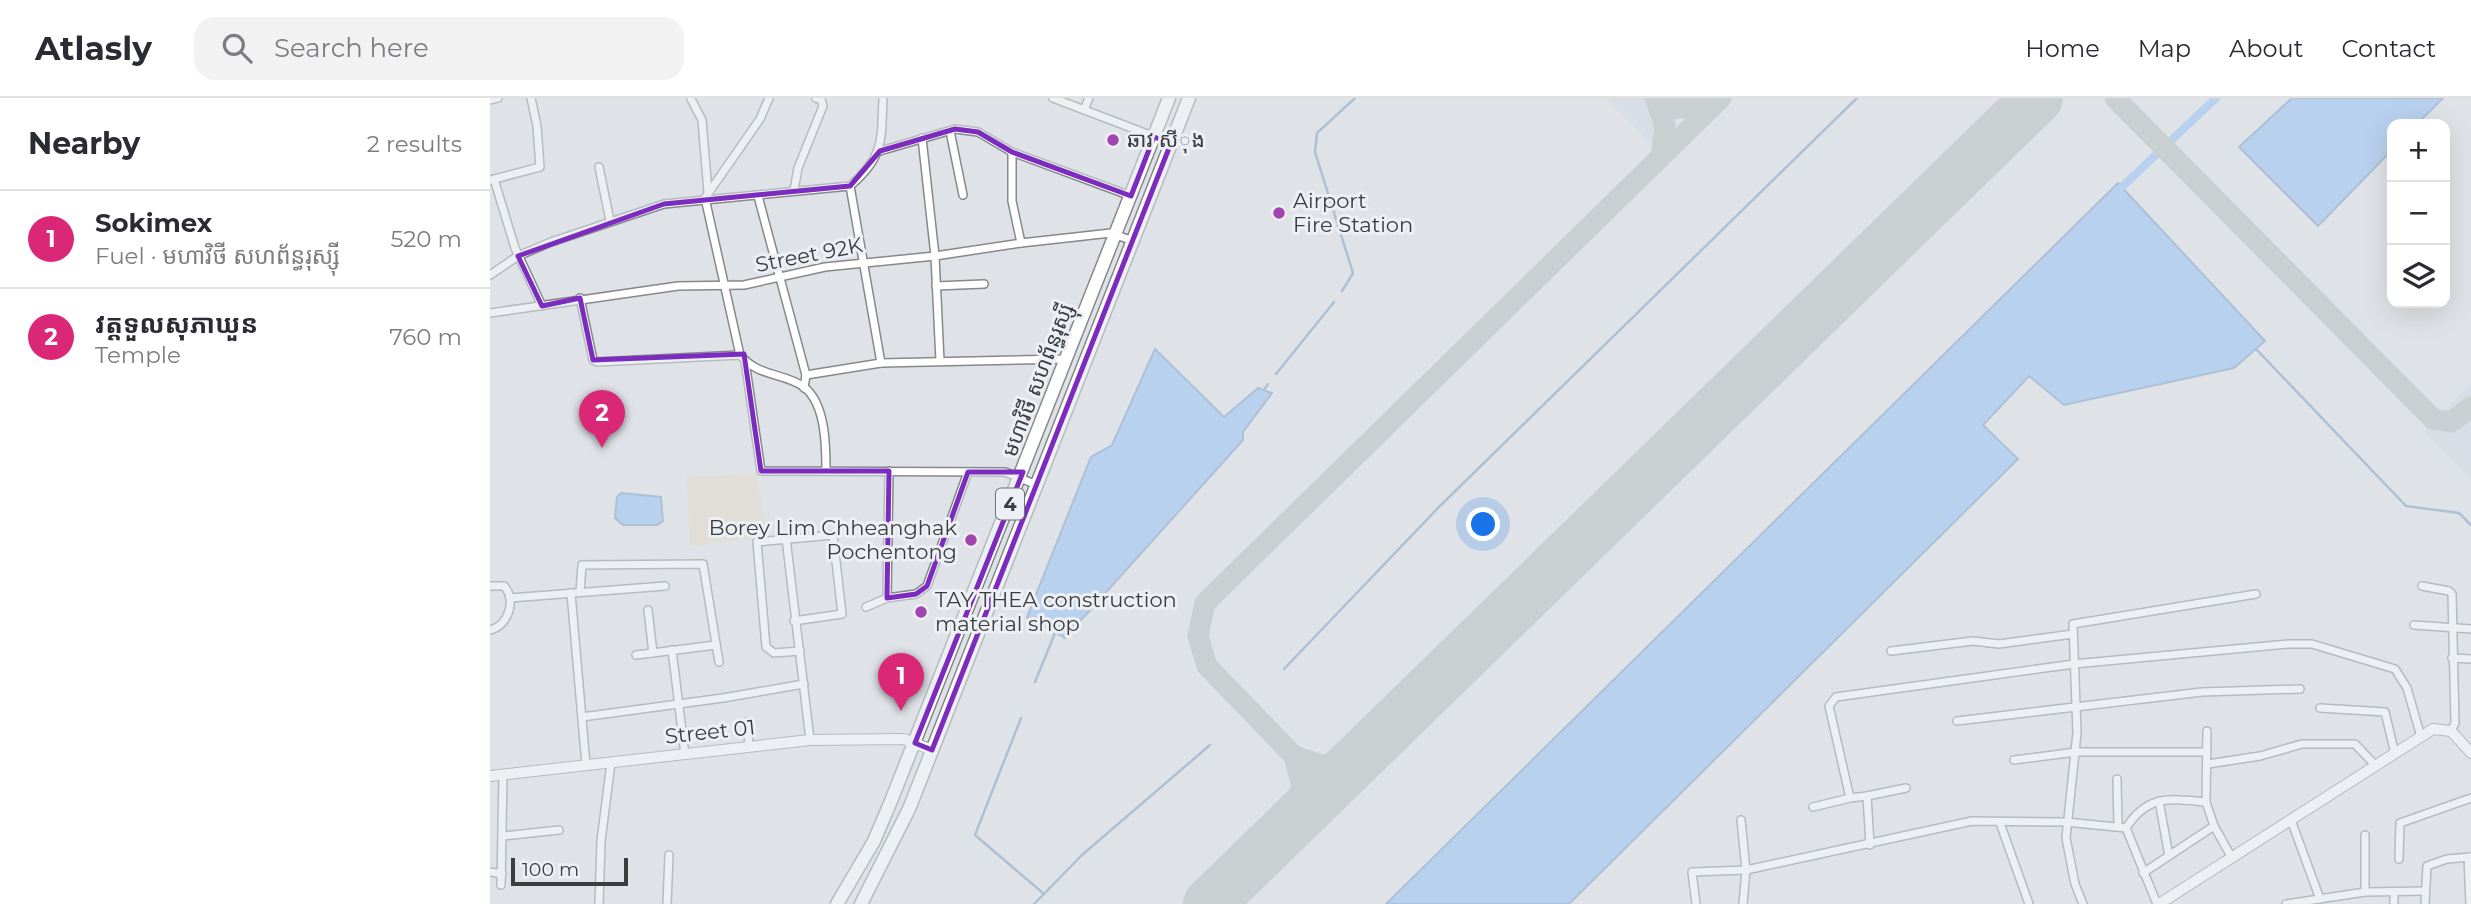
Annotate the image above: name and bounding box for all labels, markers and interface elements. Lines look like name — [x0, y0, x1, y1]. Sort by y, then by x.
search box — [194, 17, 684, 80]
text: Atlasly — [35, 28, 152, 68]
icon: search — [218, 29, 256, 67]
text: Search here — [274, 32, 429, 64]
text: Home — [2025, 34, 2100, 63]
text: Map — [2138, 34, 2191, 63]
text: About — [2229, 34, 2303, 63]
text: Contact — [2341, 34, 2436, 63]
map controls — [2387, 119, 2450, 308]
button: + — [2387, 119, 2450, 182]
text: Nearby — [28, 125, 140, 162]
place label: ឆាវ សីុង — [1127, 127, 1205, 154]
text: 2 results — [367, 130, 462, 158]
marker: ឆាវ សីុង — [1105, 132, 1121, 148]
button: − — [2387, 182, 2450, 245]
place label: Airport Fire Station — [1293, 188, 1413, 237]
marker: Airport Fire Station — [1271, 205, 1287, 221]
text: Sokimex — [95, 207, 212, 239]
text: 1 — [46, 225, 56, 253]
text: 520 m — [390, 225, 462, 253]
street label: Street 92K — [753, 232, 865, 277]
text: Fuel · មហាវិថី សហព័ន្ធរុស្ស៊ី — [95, 242, 340, 270]
button: layers — [2387, 245, 2450, 308]
street label: មហាវិថី សហព័ន្ធរុស្ស៊ី — [997, 300, 1084, 462]
text: វត្តទួលសុភាឃួន — [95, 308, 258, 340]
text: 2 — [44, 323, 58, 351]
text: 760 m — [389, 323, 462, 351]
text: Temple — [95, 341, 181, 369]
pin: 2 — [579, 390, 625, 448]
road number: 4 — [996, 488, 1024, 520]
your location — [1466, 507, 1500, 541]
place label: Borey Lim Chheanghak Pochentong — [709, 515, 957, 564]
marker: Borey Lim Chheanghak Pochentong — [963, 532, 979, 548]
place label: TAY THEA construction material shop — [935, 587, 1177, 636]
marker: TAY THEA construction material shop — [913, 604, 929, 620]
pin: 1 — [878, 653, 924, 711]
street label: Street 01 — [664, 714, 756, 749]
scale bar — [511, 855, 628, 887]
text: 100 m — [522, 858, 579, 881]

